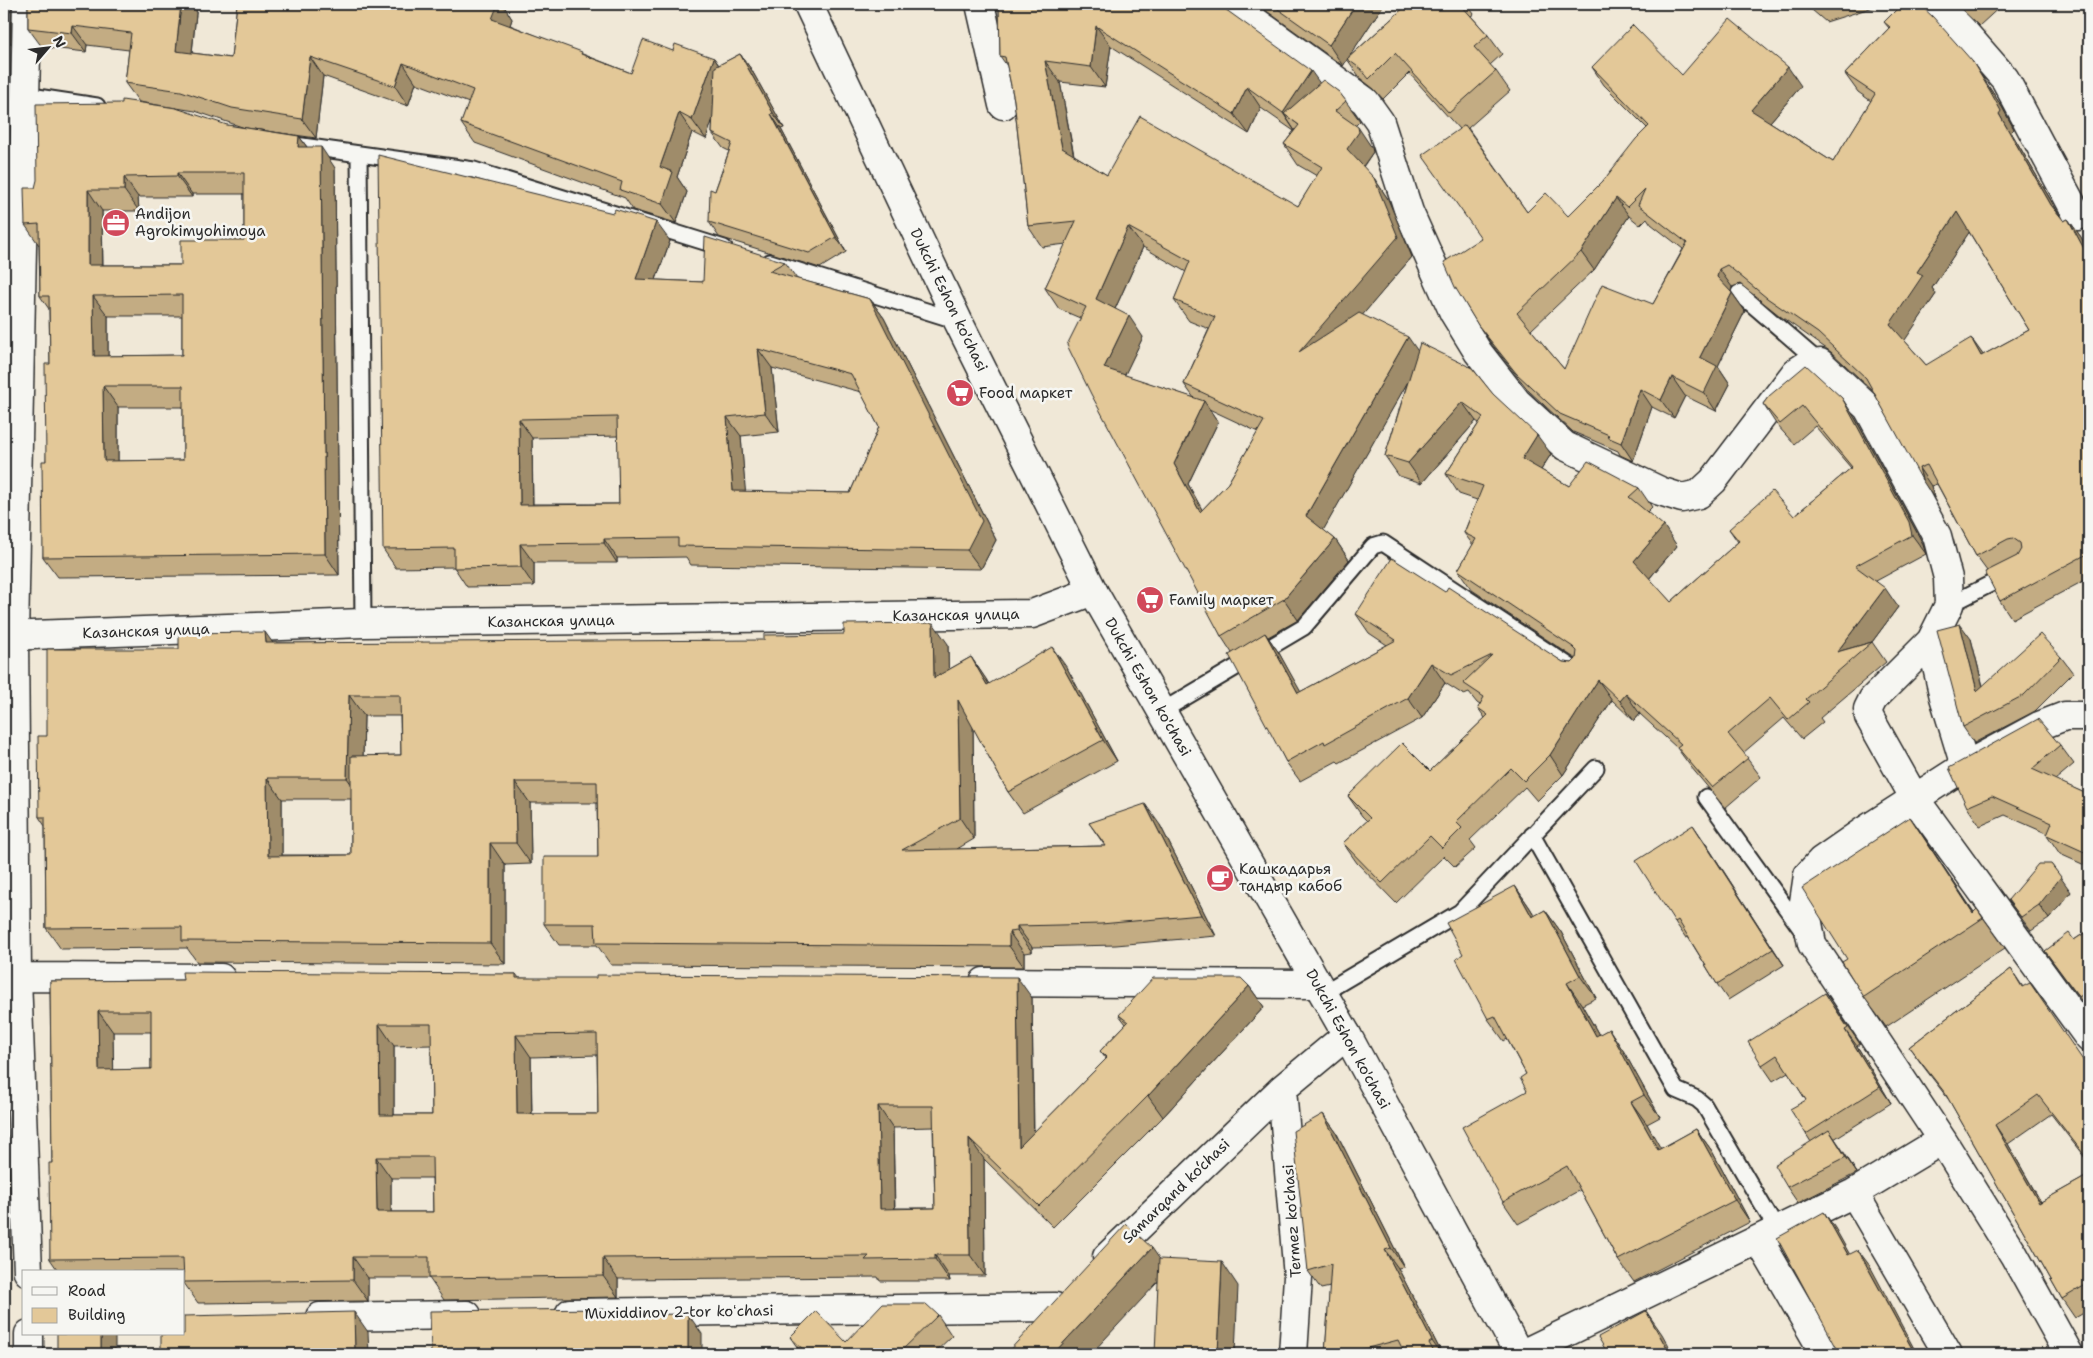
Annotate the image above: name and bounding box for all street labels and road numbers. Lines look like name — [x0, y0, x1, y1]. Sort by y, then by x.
street label: Dukchi Eshon ko'chasi — [906, 225, 992, 375]
street label: Казанская улица — [892, 604, 1020, 626]
street label: Казанская улица — [487, 610, 615, 632]
street label: Dukchi Eshon ko'chasi — [1100, 614, 1196, 760]
street label: Казанская улица — [82, 619, 211, 643]
street label: Dukchi Eshon ko'chasi — [1301, 965, 1395, 1113]
street label: Samarqand ko‘chasi — [1118, 1134, 1234, 1248]
street label: Termez ko'chasi — [1278, 1164, 1306, 1278]
street label: Muxiddinov 2-tor koʻchasi — [584, 1300, 774, 1324]

